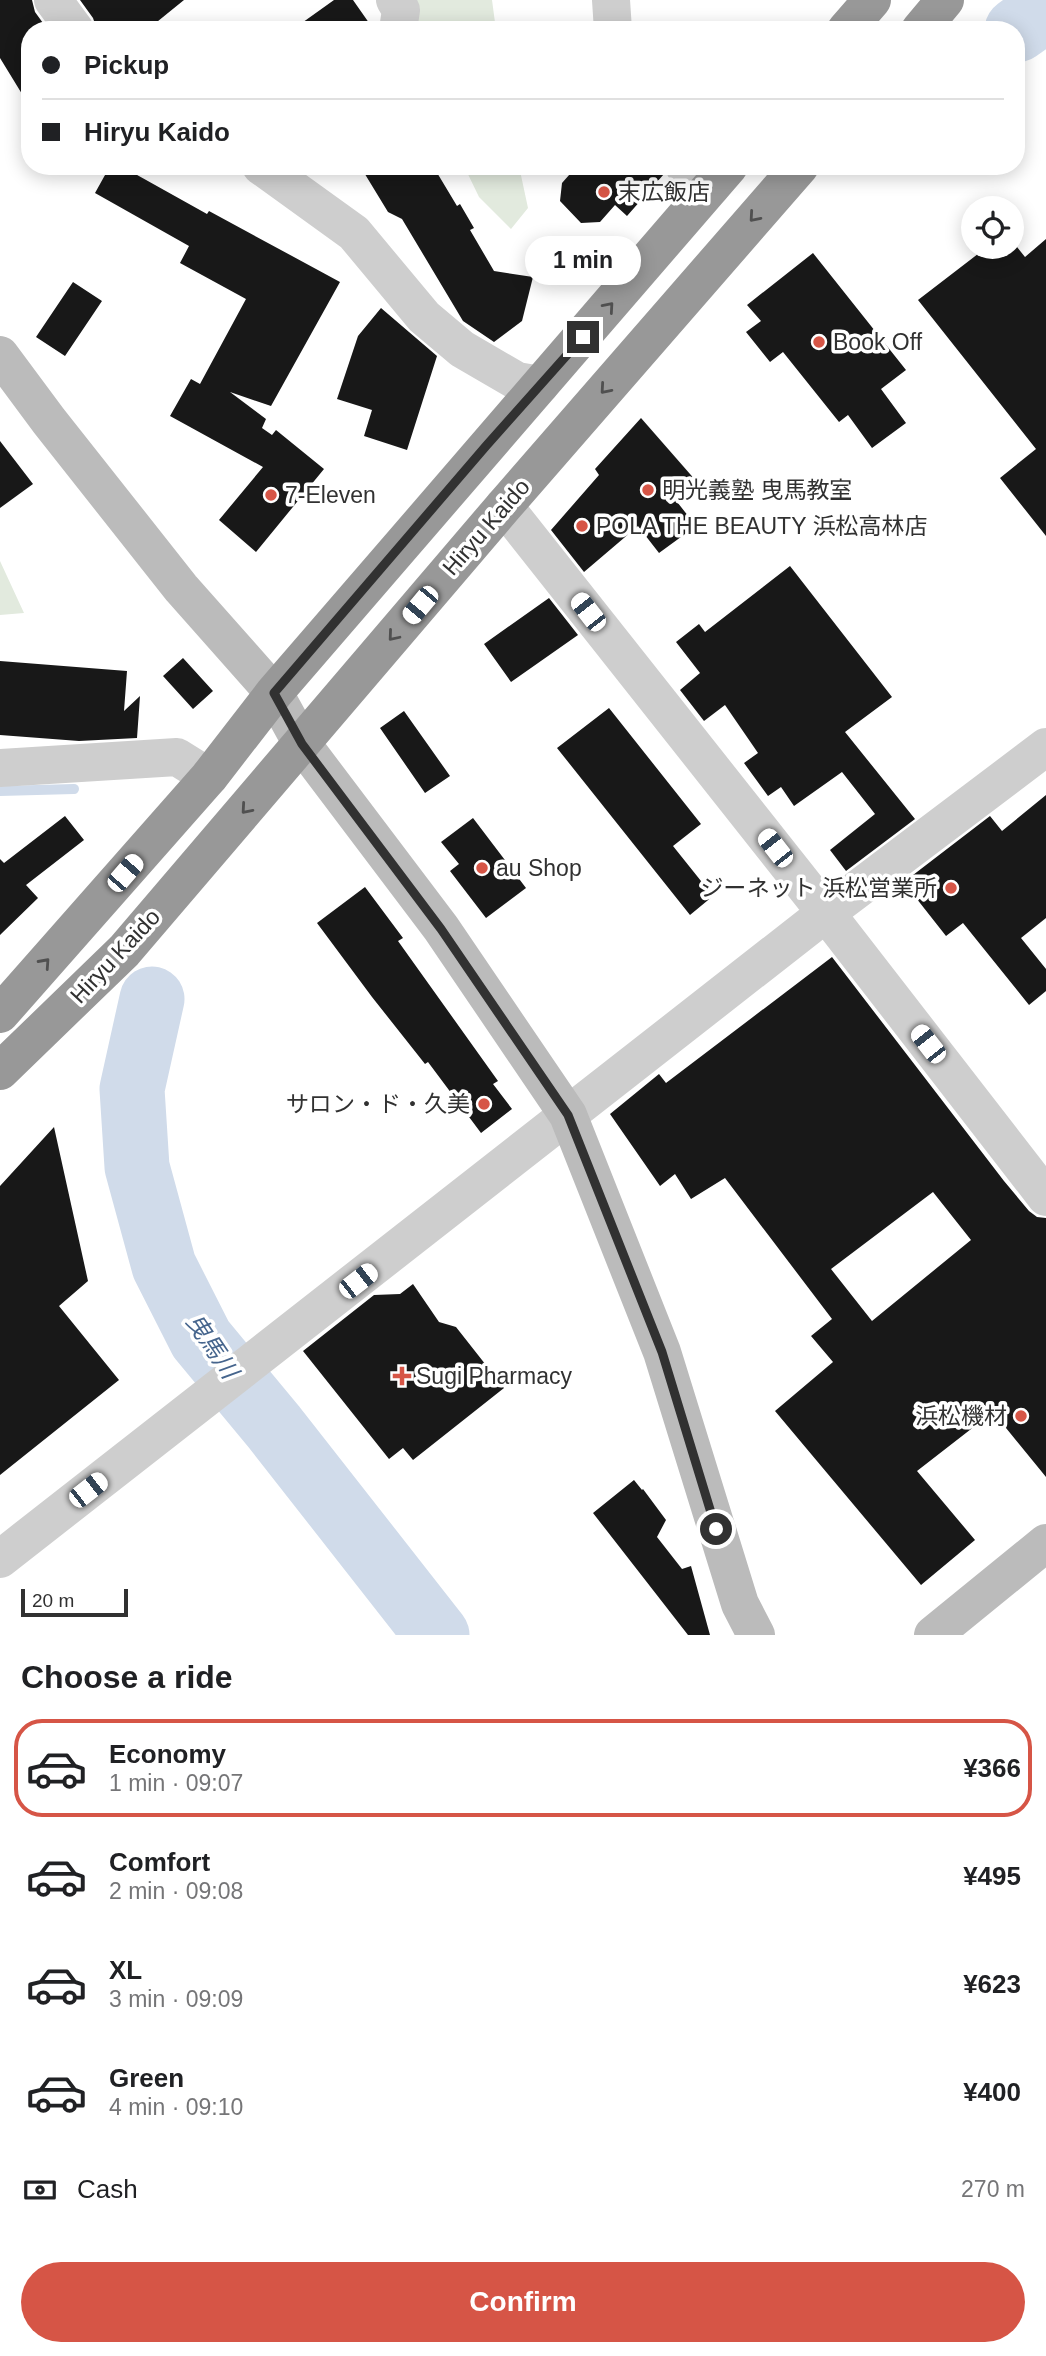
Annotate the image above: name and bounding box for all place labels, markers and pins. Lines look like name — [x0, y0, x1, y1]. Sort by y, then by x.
place label: 末広飯店 — [618, 179, 710, 205]
marker: 末広飯店 — [596, 184, 612, 200]
place label: Book Off — [833, 329, 923, 355]
marker: Book Off — [811, 334, 827, 350]
place label: 明光義塾 曳馬教室 — [662, 477, 852, 503]
place label: 7-Eleven — [285, 482, 376, 508]
marker: 明光義塾 曳馬教室 — [640, 482, 656, 498]
marker: 7-Eleven — [263, 487, 279, 503]
place label: POLA THE BEAUTY 浜松高林店 — [596, 513, 927, 539]
marker: POLA THE BEAUTY 浜松高林店 — [574, 518, 590, 534]
place label: au Shop — [496, 855, 582, 881]
marker: au Shop — [474, 860, 490, 876]
place label: ジーネット 浜松営業所 — [701, 875, 937, 901]
marker: ジーネット 浜松営業所 — [943, 880, 959, 896]
place label: サロン・ド・久美 — [286, 1091, 470, 1117]
marker: サロン・ド・久美 — [476, 1096, 492, 1112]
place label: Sugi Pharmacy — [416, 1363, 572, 1389]
marker: Sugi Pharmacy — [394, 1368, 410, 1384]
place label: 浜松機材 — [915, 1403, 1007, 1429]
marker: 浜松機材 — [1013, 1408, 1029, 1424]

